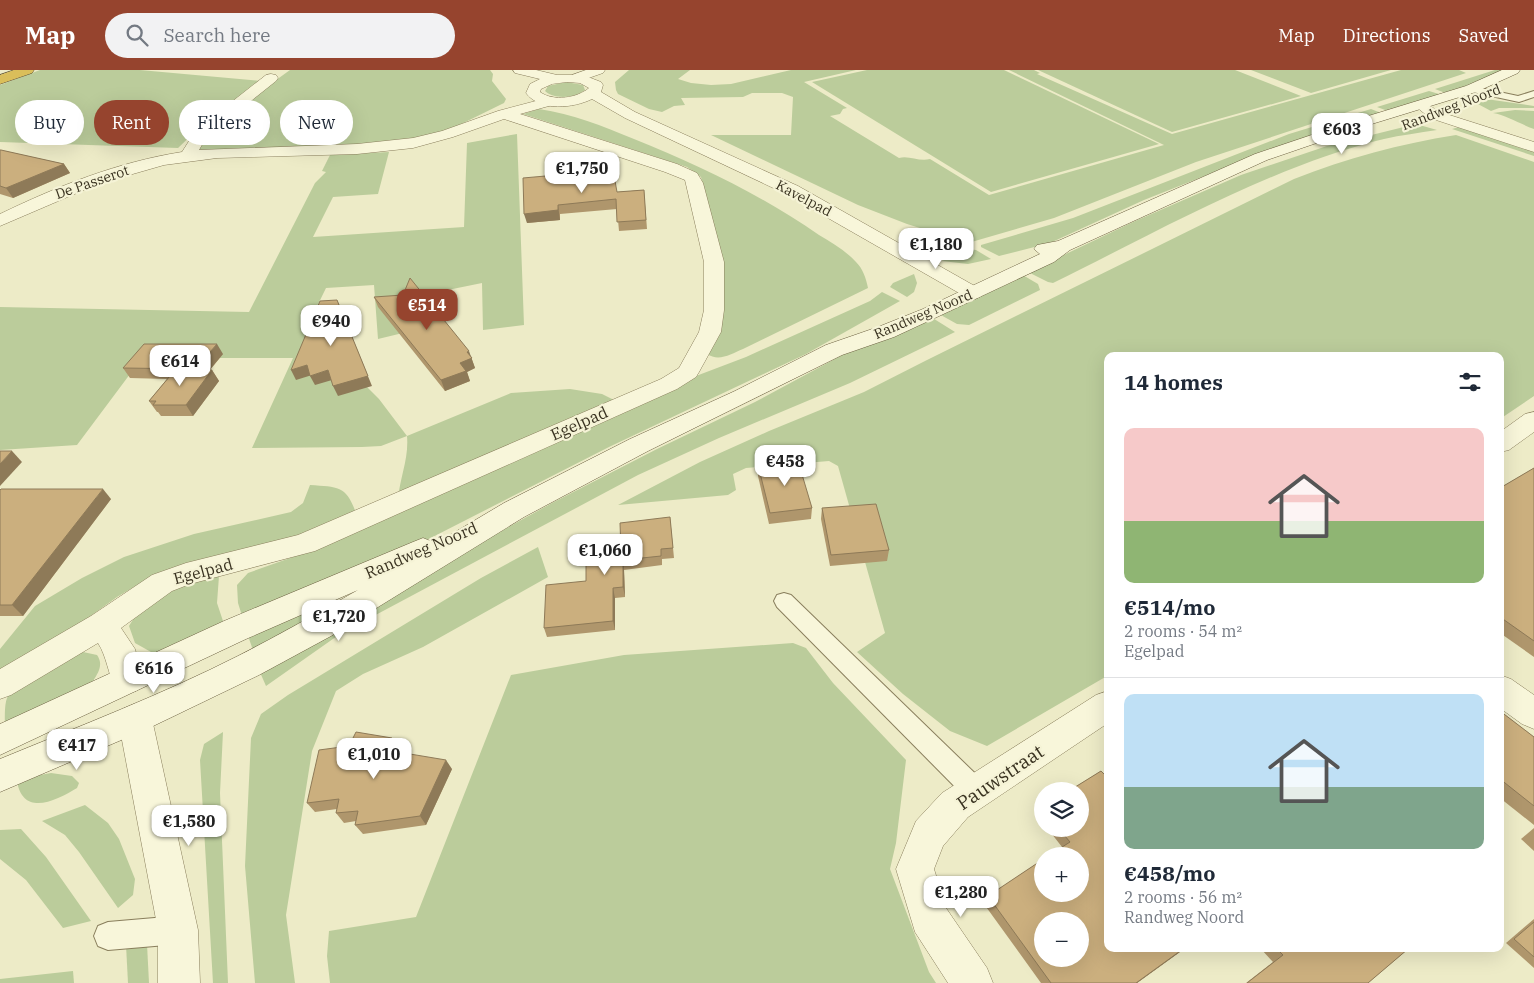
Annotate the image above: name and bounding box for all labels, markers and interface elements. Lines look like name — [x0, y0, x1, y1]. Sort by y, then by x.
search box — [105, 13, 455, 58]
text: Map — [25, 19, 75, 51]
icon: search — [123, 21, 151, 49]
text: Search here — [163, 23, 270, 47]
text: Map — [1278, 24, 1315, 47]
text: Directions — [1343, 24, 1431, 47]
text: Saved — [1459, 24, 1509, 47]
street label: Randweg Noord — [1399, 80, 1504, 134]
chip: Buy — [15, 100, 84, 145]
chip: Rent — [94, 100, 169, 145]
chip: Filters — [179, 100, 270, 145]
chip: New — [280, 100, 353, 145]
pin: €603 — [1312, 112, 1372, 155]
text: €603 — [1323, 119, 1361, 139]
pin: €1,750 — [541, 152, 623, 194]
text: €1,750 — [556, 158, 608, 178]
street label: De Passerot — [53, 161, 131, 203]
street label: Kavelpad — [773, 176, 836, 221]
pin: €1,180 — [895, 228, 977, 270]
text: €1,180 — [910, 234, 962, 254]
street label: Randweg Noord — [871, 285, 975, 343]
pin: €514 — [397, 288, 457, 331]
text: €514 — [408, 295, 446, 315]
pin: €940 — [301, 304, 361, 347]
text: €940 — [312, 311, 350, 331]
pin: €614 — [150, 344, 210, 387]
text: €614 — [161, 351, 199, 371]
text: 14 homes — [1124, 368, 1223, 396]
icon: filters — [1456, 368, 1484, 396]
street label: Egelpad — [547, 401, 611, 444]
pin: €458 — [755, 444, 815, 487]
text: €458 — [766, 451, 804, 471]
icon: home — [1259, 461, 1349, 551]
street label: Randweg Noord — [362, 517, 480, 583]
pin: €1,060 — [564, 534, 646, 576]
text: €1,060 — [579, 540, 631, 560]
street label: Egelpad — [171, 553, 235, 588]
text: €514/mo — [1124, 593, 1215, 621]
pin: €1,720 — [298, 600, 380, 642]
text: €1,720 — [313, 606, 365, 626]
text: 2 rooms · 54 m² — [1124, 621, 1242, 641]
text: Egelpad — [1124, 641, 1185, 661]
pin: €616 — [124, 652, 184, 694]
text: €616 — [135, 658, 173, 678]
icon: home — [1259, 726, 1349, 816]
pin: €417 — [47, 728, 107, 771]
text: €417 — [58, 735, 96, 755]
pin: €1,010 — [333, 738, 415, 780]
street label: Pauwstraat — [952, 739, 1048, 815]
text: €1,010 — [348, 744, 400, 764]
map controls — [1034, 782, 1089, 967]
button: layers — [1034, 782, 1089, 837]
pin: €1,580 — [148, 804, 230, 847]
text: €1,580 — [163, 811, 215, 831]
button: + — [1034, 847, 1089, 902]
text: €458/mo — [1124, 859, 1215, 887]
pin: €1,280 — [920, 876, 1002, 918]
text: €1,280 — [935, 882, 987, 902]
text: 2 rooms · 56 m² — [1124, 887, 1242, 907]
text: Randweg Noord — [1124, 907, 1244, 927]
button: − — [1034, 912, 1089, 967]

